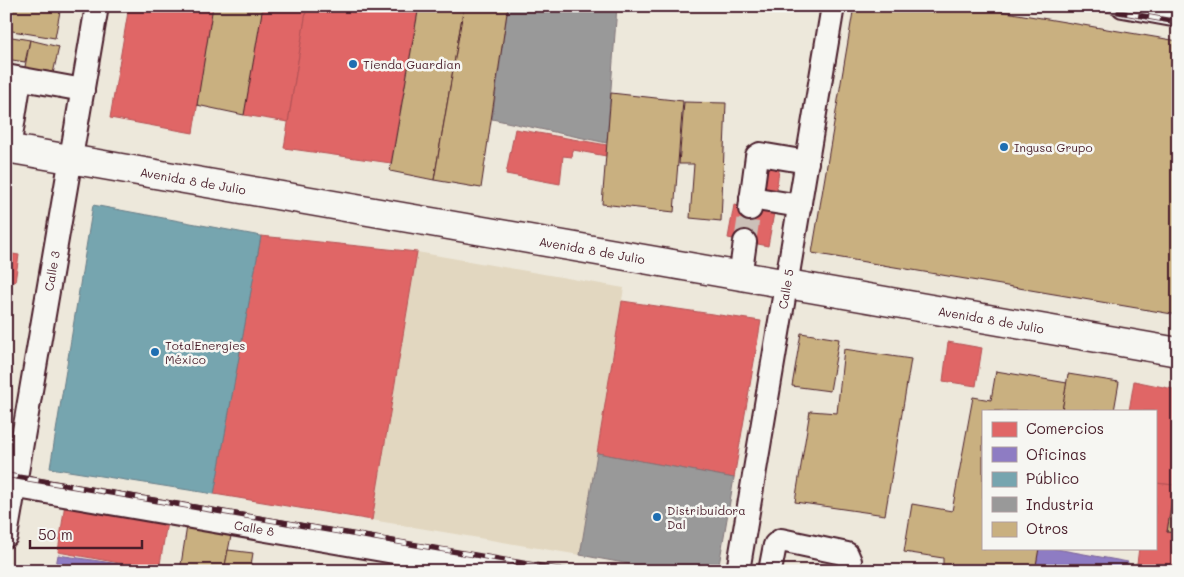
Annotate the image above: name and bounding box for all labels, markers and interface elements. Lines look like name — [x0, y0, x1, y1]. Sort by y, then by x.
place label: Tienda Guardian — [363, 56, 461, 72]
marker: Tienda Guardian — [347, 58, 359, 70]
place label: Ingusa Grupo — [1014, 139, 1093, 155]
marker: Ingusa Grupo — [998, 141, 1010, 153]
street label: Avenida 8 de Julio — [139, 164, 247, 198]
street label: Avenida 8 de Julio — [538, 233, 646, 267]
street label: Calle 3 — [40, 250, 63, 292]
street label: Calle 5 — [774, 268, 797, 310]
street label: Avenida 8 de Julio — [937, 302, 1045, 337]
place label: TotalEnergies México — [165, 337, 246, 367]
marker: TotalEnergies México — [149, 346, 161, 358]
legend — [982, 410, 1156, 550]
text: Comercios — [1026, 418, 1104, 438]
text: Oficinas — [1026, 444, 1087, 464]
text: Público — [1026, 468, 1079, 488]
text: Industria — [1026, 494, 1094, 514]
place label: Distribuidora Dal — [667, 502, 746, 532]
marker: Distribuidora Dal — [651, 511, 663, 523]
scale bar — [30, 517, 142, 549]
street label: Calle 8 — [233, 517, 276, 539]
text: Otros — [1026, 518, 1068, 538]
text: 50 m — [38, 524, 73, 544]

